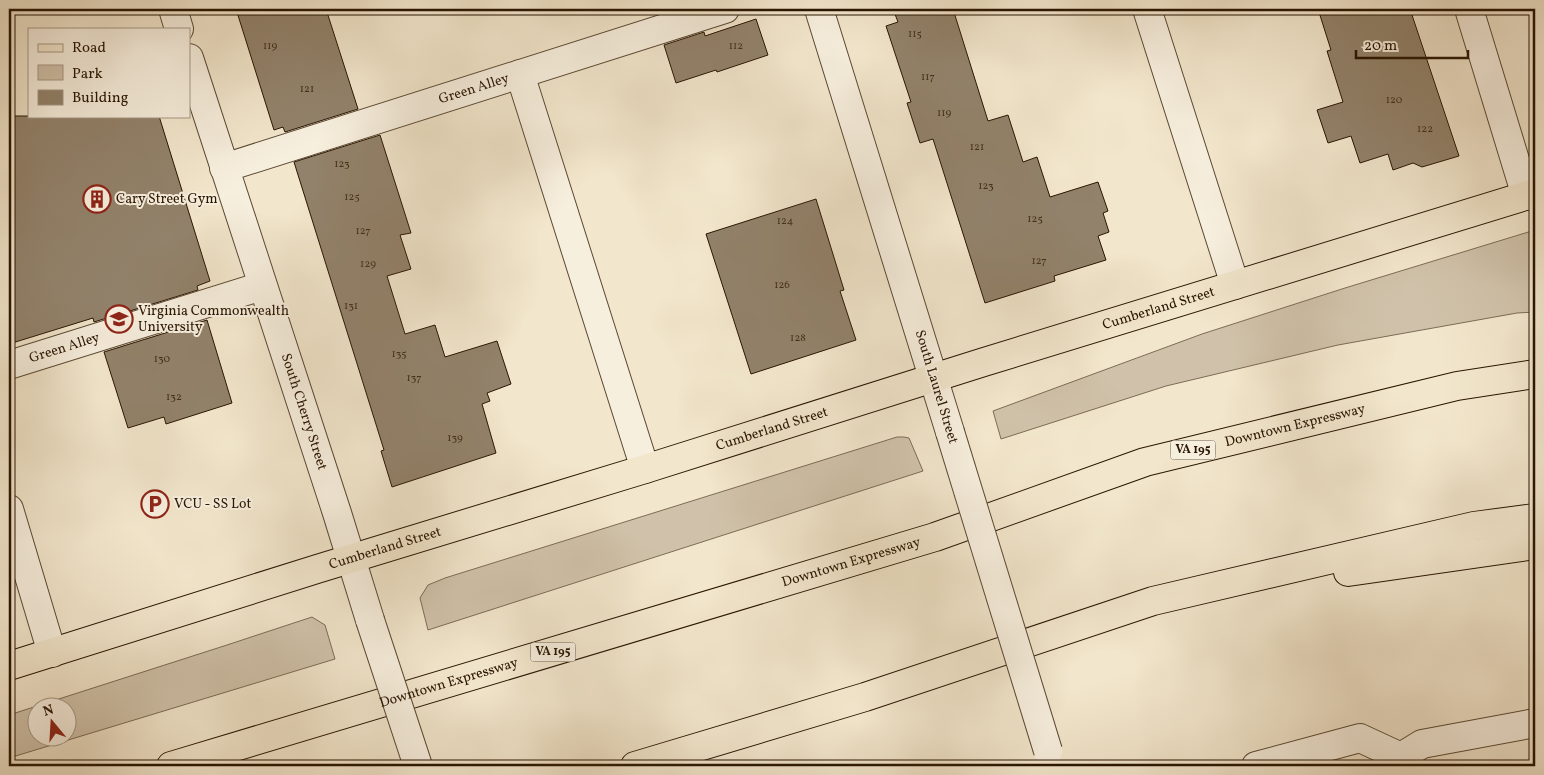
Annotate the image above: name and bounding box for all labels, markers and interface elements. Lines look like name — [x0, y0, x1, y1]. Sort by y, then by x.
house number: 115 — [908, 27, 922, 42]
legend — [28, 28, 190, 118]
scale bar — [1356, 28, 1469, 60]
text: 20 m — [1364, 36, 1397, 57]
text: Road — [72, 38, 106, 59]
house number: 119 — [263, 39, 277, 54]
house number: 112 — [729, 39, 743, 54]
text: Park — [72, 64, 103, 85]
street label: Green Alley — [436, 69, 512, 109]
house number: 117 — [921, 70, 935, 85]
house number: 121 — [300, 82, 314, 97]
text: Building — [72, 88, 129, 109]
house number: 120 — [1386, 93, 1403, 108]
house number: 119 — [937, 106, 951, 121]
house number: 122 — [1417, 122, 1433, 137]
house number: 121 — [970, 140, 984, 155]
house number: 123 — [334, 157, 350, 172]
house number: 123 — [978, 179, 994, 194]
building icon: Cary Street Gym — [82, 184, 112, 214]
place label: Cary Street Gym — [116, 190, 218, 209]
house number: 125 — [344, 190, 360, 205]
house number: 125 — [1027, 212, 1043, 227]
house number: 124 — [777, 214, 794, 229]
house number: 127 — [355, 224, 371, 239]
house number: 127 — [1031, 254, 1047, 269]
house number: 129 — [360, 257, 376, 272]
house number: 126 — [774, 278, 790, 293]
street label: Cumberland Street — [1100, 282, 1217, 335]
house number: 131 — [344, 299, 358, 314]
place label: Virginia Commonwealth University — [138, 302, 289, 337]
school or university icon: Virginia Commonwealth University — [104, 304, 134, 334]
street label: Green Alley — [27, 328, 102, 368]
street label: South Laurel Street — [910, 328, 962, 446]
house number: 128 — [790, 331, 806, 346]
house number: 135 — [391, 347, 407, 362]
street label: South Cherry Street — [276, 351, 332, 473]
house number: 130 — [154, 352, 171, 367]
house number: 137 — [406, 371, 422, 386]
house number: 132 — [166, 390, 182, 405]
street label: Downtown Expressway — [1223, 399, 1368, 452]
street label: Cumberland Street — [714, 402, 831, 456]
house number: 139 — [447, 431, 463, 446]
road number: VA 195 — [1170, 440, 1216, 460]
parking icon: VCU - SS Lot — [140, 489, 170, 519]
place label: VCU - SS Lot — [174, 495, 251, 514]
street label: Cumberland Street — [326, 522, 444, 574]
street label: Downtown Expressway — [779, 532, 923, 592]
road number: VA 195 — [530, 642, 576, 662]
street label: Downtown Expressway — [377, 653, 521, 712]
north arrow — [28, 698, 78, 748]
text: N — [41, 700, 56, 722]

